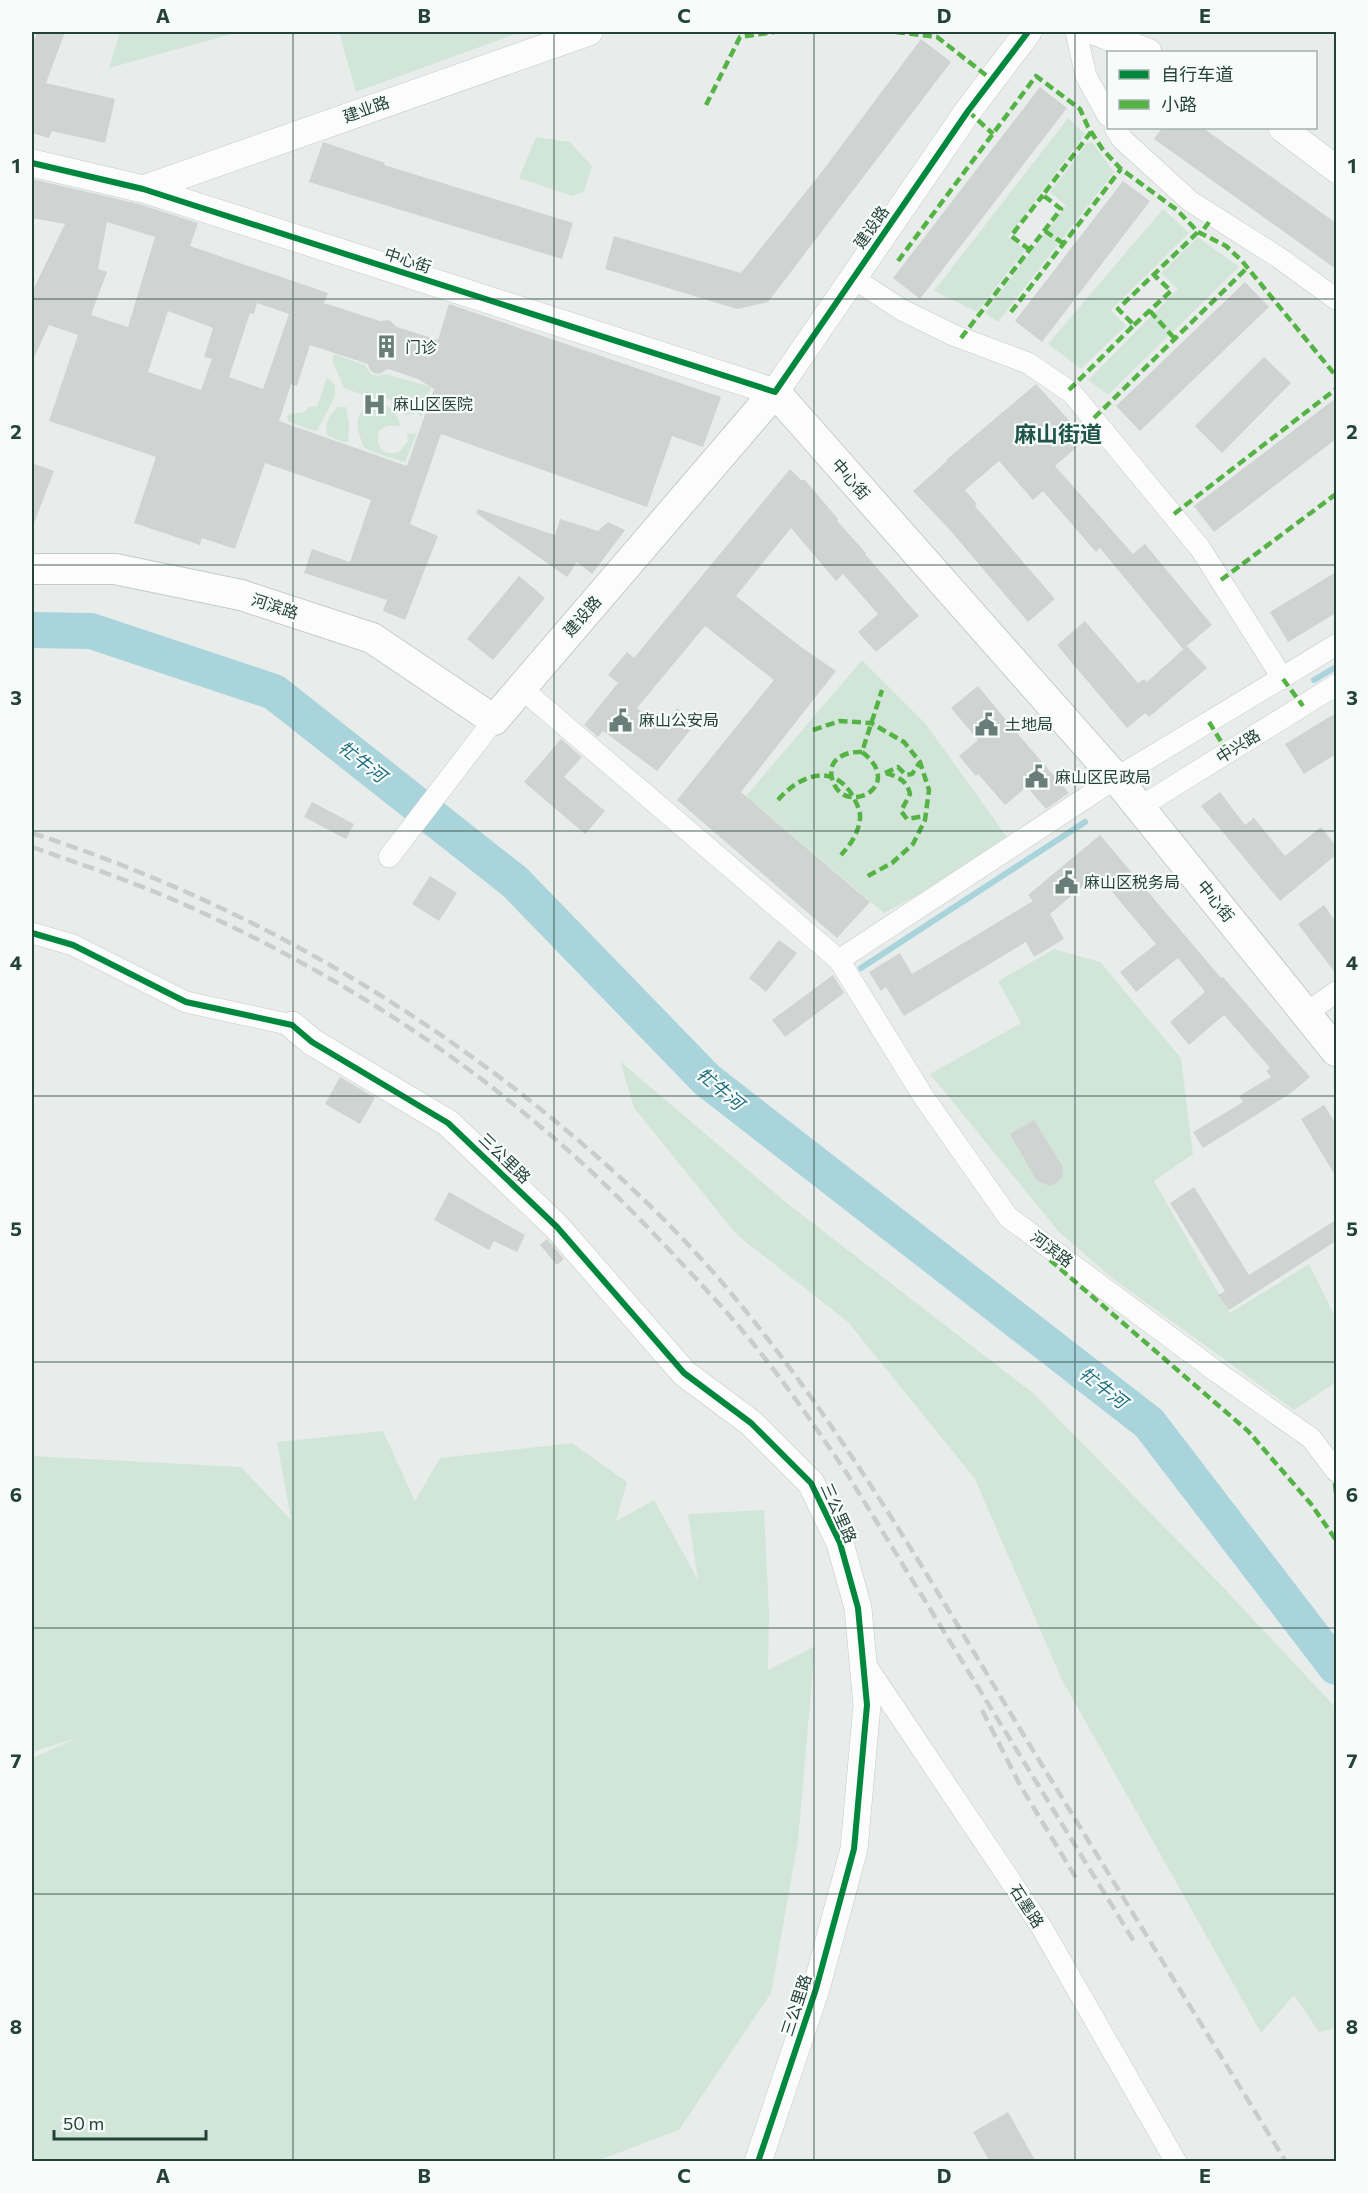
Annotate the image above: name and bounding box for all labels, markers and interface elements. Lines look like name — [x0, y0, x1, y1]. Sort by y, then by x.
text: A — [156, 3, 170, 27]
text: B — [417, 3, 431, 27]
text: C — [677, 3, 691, 27]
text: D — [937, 3, 951, 27]
text: E — [1199, 3, 1211, 27]
legend — [1107, 51, 1317, 129]
text: 自行车道 — [1161, 63, 1233, 85]
street label: 建业路 — [340, 91, 392, 126]
text: 小路 — [1161, 93, 1197, 115]
text: 1 — [11, 153, 21, 177]
text: 1 — [1347, 153, 1357, 177]
street label: 建设路 — [849, 202, 892, 252]
street label: 中心街 — [382, 243, 434, 276]
building icon: 门诊 — [374, 334, 400, 360]
place label: 门诊 — [405, 337, 437, 356]
hospital icon: 麻山区医院 — [362, 391, 388, 417]
place label: 麻山区医院 — [393, 394, 473, 413]
text: 2 — [10, 419, 22, 443]
text: 2 — [1346, 419, 1358, 443]
district label: 麻山街道 — [1014, 420, 1102, 447]
street label: 中心街 — [828, 454, 874, 503]
street label: 河滨路 — [249, 589, 301, 622]
street label: 建设路 — [559, 591, 605, 640]
text: 3 — [10, 685, 22, 709]
text: 3 — [1346, 685, 1358, 709]
public building icon: 麻山公安局 — [608, 707, 634, 733]
place label: 麻山公安局 — [639, 710, 719, 729]
public building icon: 土地局 — [974, 711, 1000, 737]
place label: 土地局 — [1005, 714, 1053, 733]
street label: 中兴路 — [1212, 725, 1263, 766]
water label: 牤牛河 — [335, 736, 393, 788]
public building icon: 麻山区民政局 — [1024, 764, 1050, 790]
place label: 麻山区民政局 — [1055, 767, 1151, 786]
public building icon: 麻山区税务局 — [1053, 869, 1079, 895]
place label: 麻山区税务局 — [1084, 872, 1180, 891]
street label: 中心街 — [1194, 876, 1239, 925]
text: 4 — [10, 950, 22, 974]
text: 4 — [1346, 950, 1358, 974]
water label: 牤牛河 — [693, 1062, 751, 1116]
street label: 三公里路 — [476, 1129, 535, 1187]
text: 5 — [10, 1216, 22, 1240]
text: 5 — [1346, 1216, 1358, 1240]
street label: 河滨路 — [1027, 1227, 1077, 1271]
water label: 牤牛河 — [1076, 1362, 1134, 1414]
street label: 三公里路 — [818, 1480, 861, 1546]
text: 6 — [10, 1482, 22, 1506]
text: 6 — [1346, 1482, 1358, 1506]
text: 7 — [11, 1748, 22, 1772]
text: 7 — [1347, 1748, 1358, 1772]
street label: 石墨路 — [1006, 1880, 1048, 1931]
street label: 三公里路 — [777, 1971, 814, 2038]
text: 8 — [10, 2014, 22, 2038]
text: 8 — [1346, 2014, 1358, 2038]
scale bar — [54, 2103, 206, 2141]
text: 50 m — [63, 2112, 104, 2134]
text: A — [156, 2163, 170, 2187]
text: B — [417, 2163, 431, 2187]
text: C — [677, 2163, 691, 2187]
text: D — [937, 2163, 951, 2187]
text: E — [1199, 2163, 1211, 2187]

